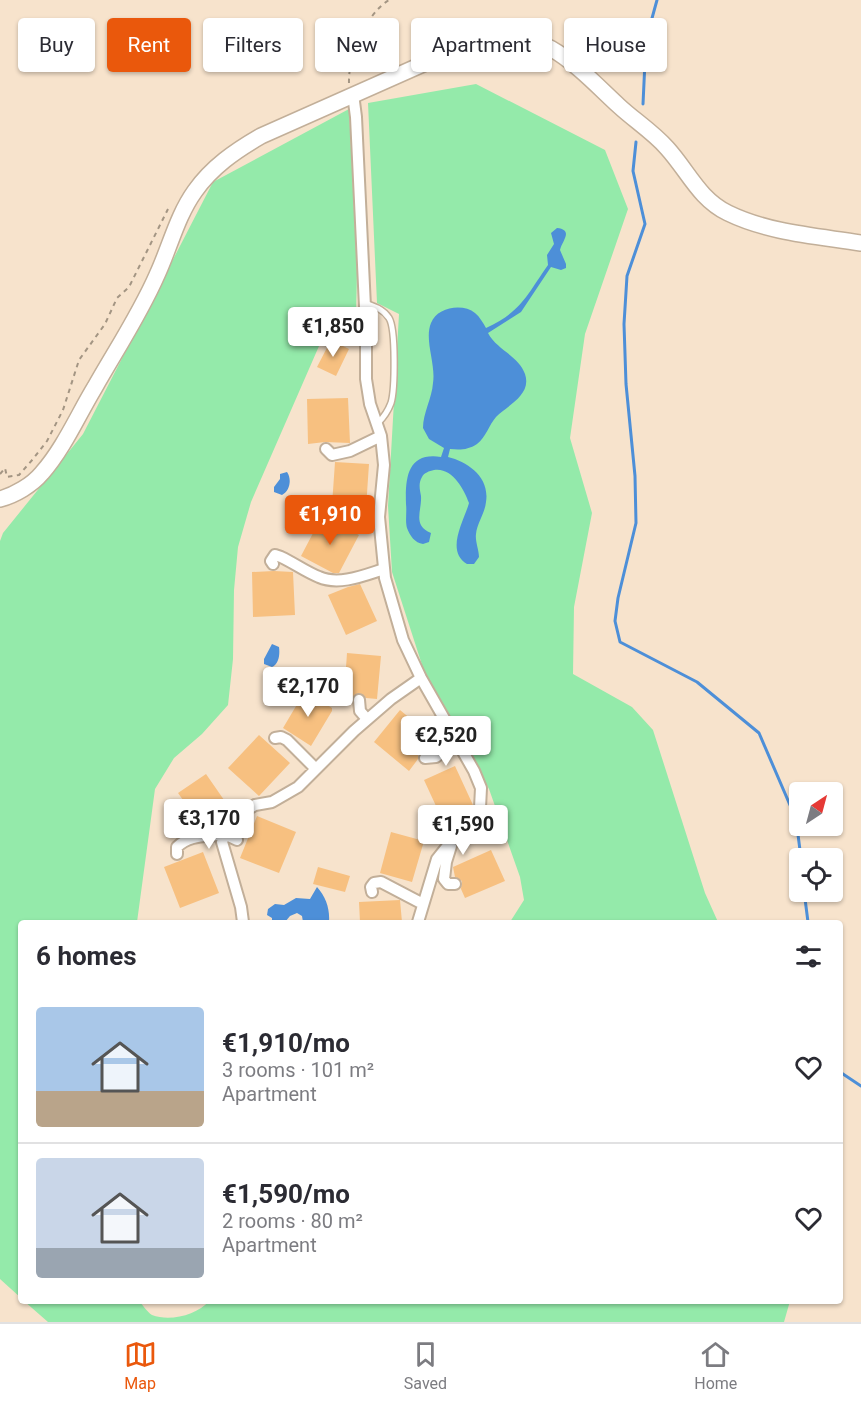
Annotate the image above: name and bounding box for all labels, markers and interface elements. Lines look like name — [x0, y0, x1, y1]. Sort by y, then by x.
chip: Buy — [18, 18, 95, 72]
chip: Rent — [107, 18, 191, 72]
chip: Filters — [203, 18, 303, 72]
chip: New — [315, 18, 399, 72]
chip: Apartment — [411, 18, 552, 72]
chip: House — [564, 18, 667, 72]
pin: €1,850 — [284, 307, 382, 358]
text: €1,850 — [302, 314, 364, 338]
pin: €1,910 — [281, 495, 379, 546]
text: €1,910 — [299, 502, 361, 526]
pin: €2,170 — [259, 667, 357, 718]
text: €2,170 — [277, 674, 339, 698]
pin: €2,520 — [397, 716, 495, 767]
text: €2,520 — [415, 723, 477, 747]
north arrow — [789, 782, 843, 836]
map controls — [789, 782, 843, 902]
pin: €3,170 — [160, 799, 258, 850]
pin: €1,590 — [414, 805, 512, 856]
text: €3,170 — [178, 806, 240, 830]
text: €1,590 — [432, 812, 494, 836]
button: locate — [789, 848, 843, 902]
icon: filters — [792, 940, 825, 973]
text: 6 homes — [36, 941, 137, 971]
text: €1,910/mo — [222, 1028, 350, 1058]
icon: home — [84, 1031, 156, 1103]
icon: heart — [792, 1051, 825, 1084]
text: 3 rooms · 101 m² — [222, 1058, 374, 1082]
text: Apartment — [222, 1082, 317, 1106]
text: €1,590/mo — [222, 1179, 350, 1209]
icon: home — [84, 1182, 156, 1254]
icon: heart — [792, 1202, 825, 1235]
text: 2 rooms · 80 m² — [222, 1209, 363, 1233]
text: Apartment — [222, 1233, 317, 1257]
tab: Map — [124, 1338, 157, 1393]
tab: Saved — [404, 1338, 447, 1393]
tab: Home — [694, 1338, 737, 1393]

